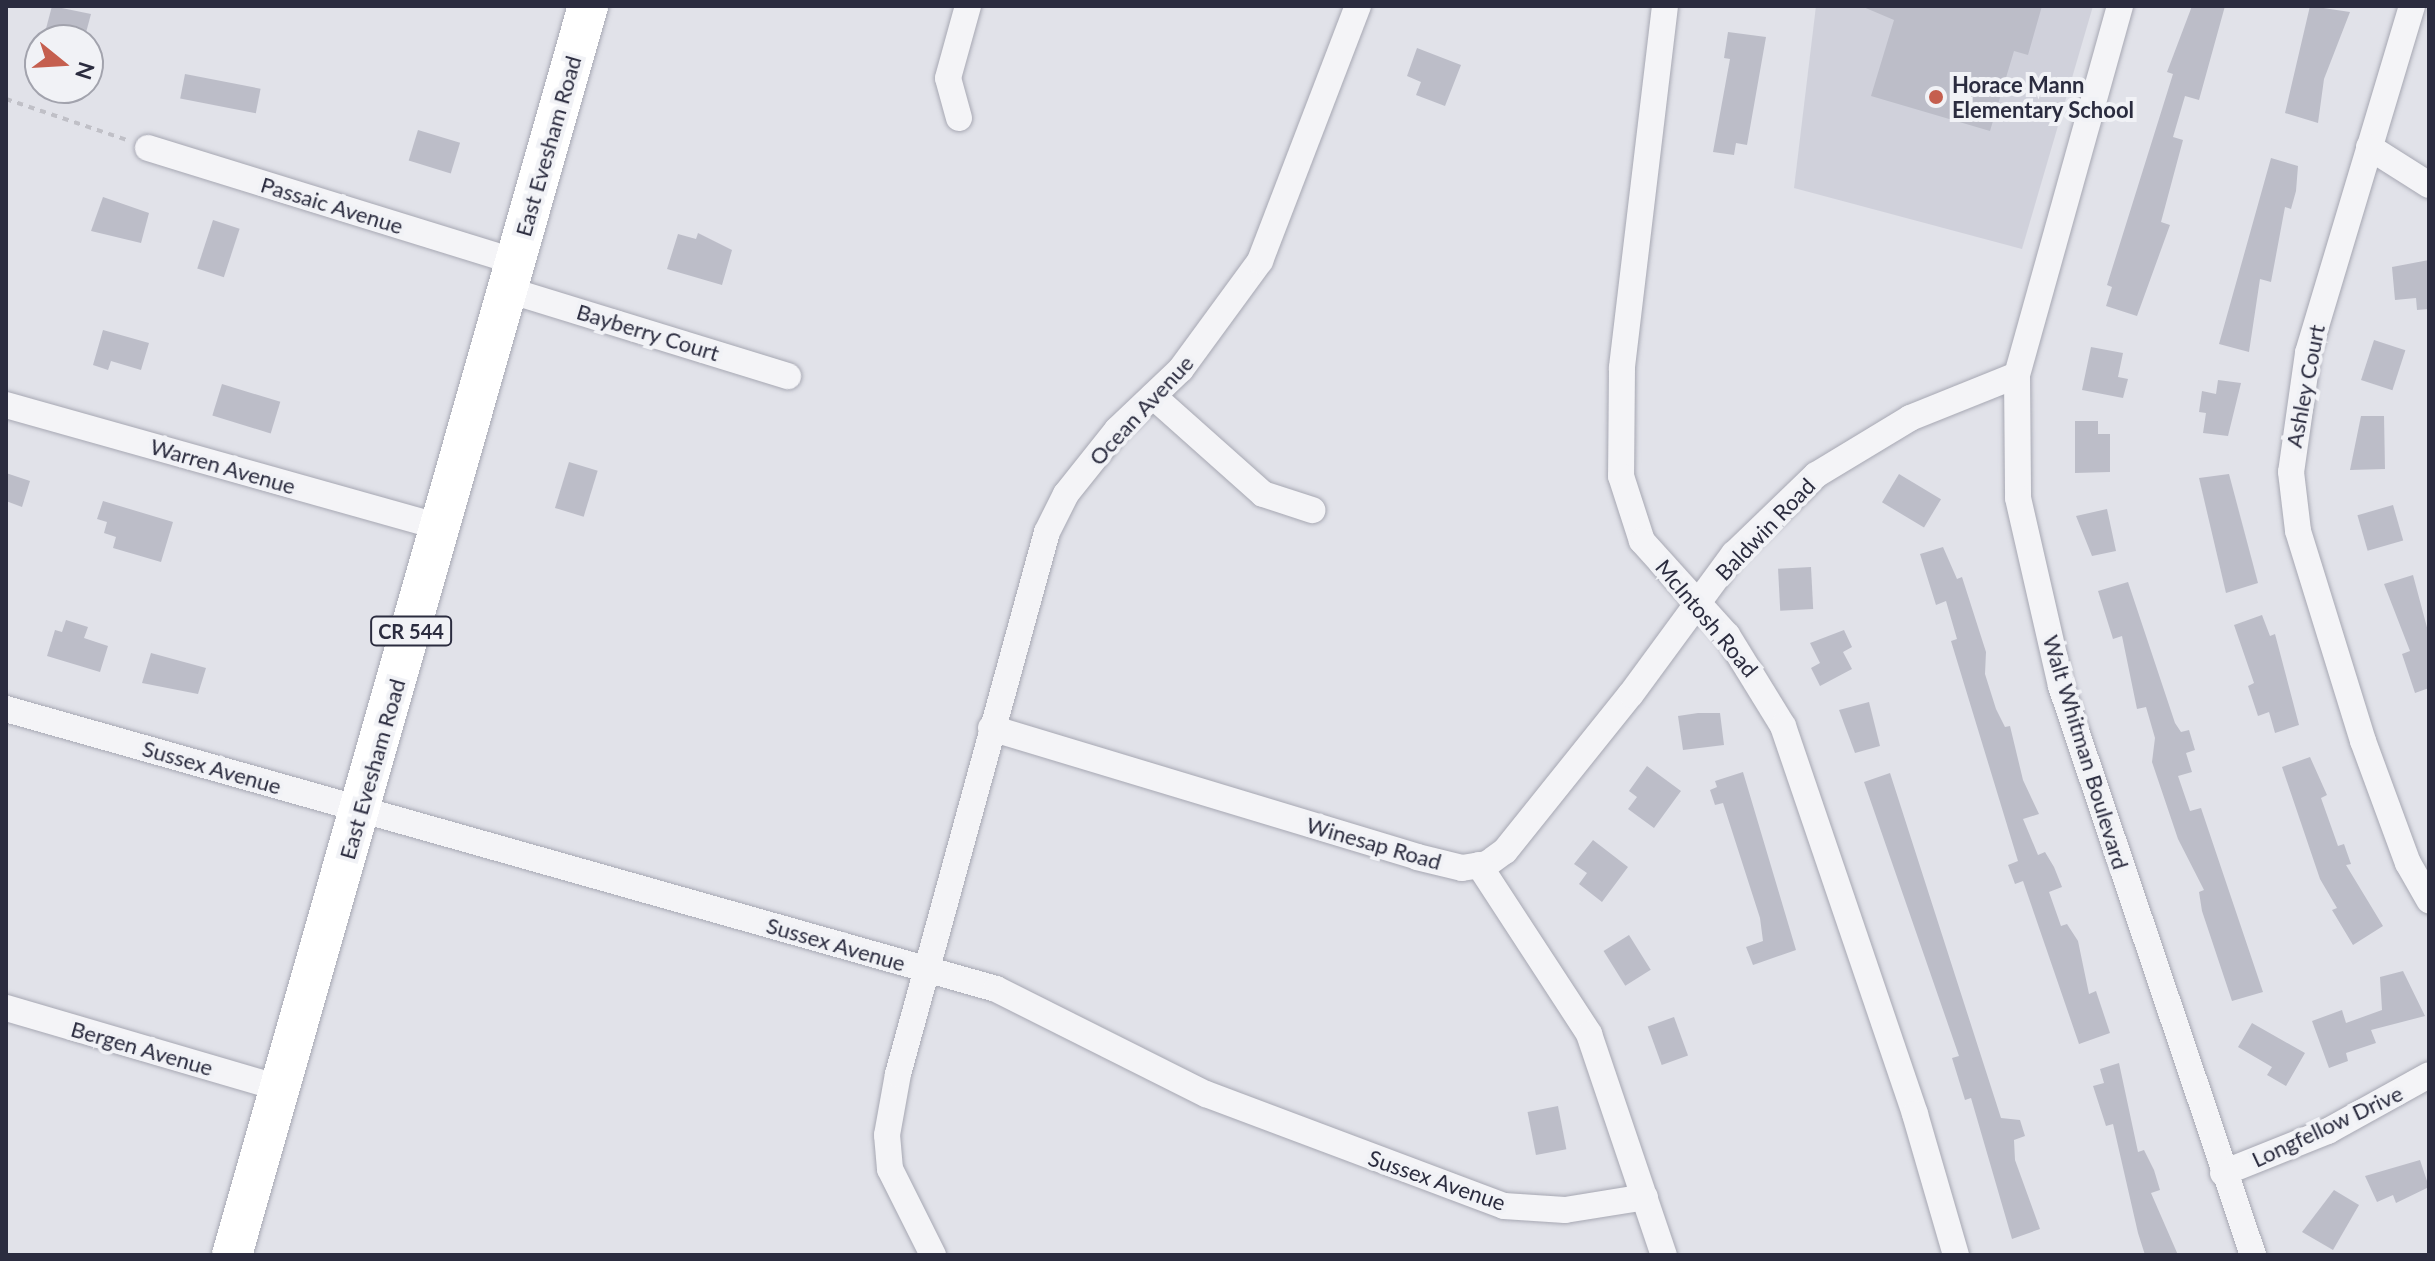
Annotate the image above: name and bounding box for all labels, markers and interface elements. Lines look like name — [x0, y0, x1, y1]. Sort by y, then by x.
north arrow — [24, 24, 104, 104]
street label: East Evesham Road — [510, 53, 586, 239]
text: N — [70, 59, 101, 83]
place label: Horace Mann Elementary School — [1952, 71, 2135, 122]
marker: Horace Mann Elementary School — [1927, 88, 1945, 106]
street label: Passaic Avenue — [257, 171, 407, 239]
street label: Bayberry Court — [573, 298, 723, 366]
street label: Ashley Court — [2280, 322, 2330, 450]
street label: Ocean Avenue — [1083, 349, 1199, 471]
street label: Warren Avenue — [147, 433, 299, 499]
street label: Baldwin Road — [1710, 472, 1820, 586]
street label: McIntosh Road — [1650, 554, 1764, 682]
road number: CR 544 — [369, 615, 453, 647]
street label: Walt Whitman Boulevard — [2038, 632, 2134, 872]
street label: East Evesham Road — [334, 676, 410, 862]
street label: Sussex Avenue — [139, 734, 285, 800]
street label: Winesap Road — [1304, 811, 1444, 875]
street label: Sussex Avenue — [763, 911, 909, 977]
street label: Bergen Avenue — [68, 1015, 216, 1081]
street label: Longfellow Drive — [2247, 1079, 2407, 1173]
street label: Sussex Avenue — [1365, 1144, 1509, 1216]

